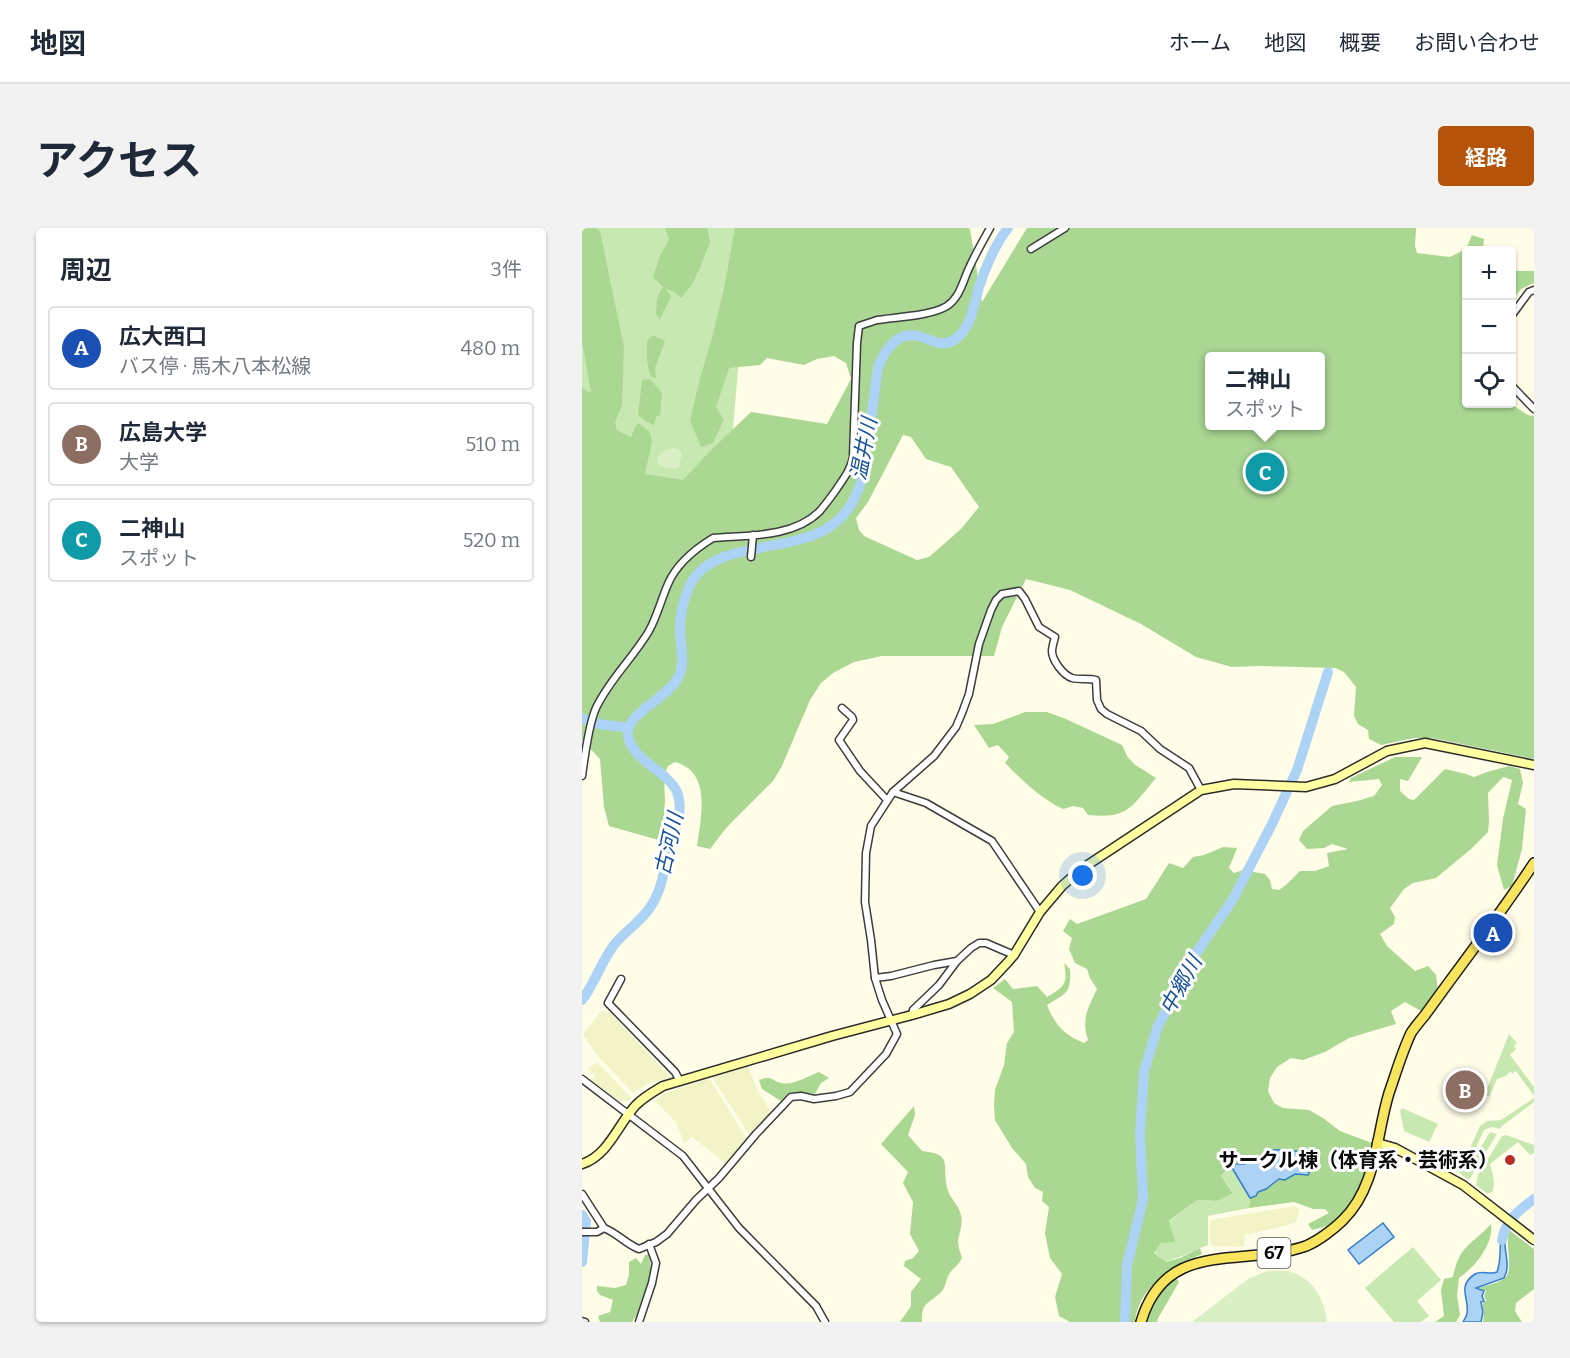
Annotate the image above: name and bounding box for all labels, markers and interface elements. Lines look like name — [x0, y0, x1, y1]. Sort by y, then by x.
text: 地図 — [30, 27, 86, 60]
text: ホーム — [1169, 30, 1231, 56]
text: 地図 — [1264, 30, 1306, 56]
text: 概要 — [1339, 30, 1381, 56]
text: お問い合わせ — [1414, 30, 1540, 56]
button: 経路 — [1438, 126, 1534, 186]
text: アクセス — [36, 136, 202, 186]
map controls — [1462, 246, 1516, 408]
button: + — [1462, 246, 1516, 300]
text: 周辺 — [60, 255, 112, 286]
text: 3件 — [491, 257, 522, 281]
button: − — [1462, 300, 1516, 354]
text: 広大西口 — [119, 323, 207, 350]
text: A — [74, 336, 89, 360]
text: 480 m — [460, 336, 520, 360]
popup — [1205, 352, 1325, 430]
text: バス停 · 馬木八本松線 — [119, 354, 311, 378]
button: locate — [1462, 354, 1516, 408]
text: 二神山 — [1225, 366, 1291, 393]
text: スポット — [1225, 397, 1305, 421]
water label: 温井川 — [845, 414, 883, 482]
text: 広島大学 — [119, 419, 207, 446]
text: B — [75, 432, 88, 456]
text: 510 m — [466, 432, 520, 456]
text: 大学 — [119, 450, 159, 474]
pin: C — [1246, 450, 1284, 494]
text: 二神山 — [119, 515, 185, 542]
text: C — [75, 528, 88, 552]
text: 520 m — [463, 528, 520, 552]
text: スポット — [119, 546, 199, 570]
water label: 古河川 — [649, 808, 689, 878]
your location — [1068, 861, 1097, 890]
pin: A — [1474, 910, 1512, 956]
water label: 中郷川 — [1154, 949, 1209, 1019]
pin: B — [1446, 1068, 1484, 1112]
place label: サークル棟（体育系・芸術系） — [1219, 1148, 1498, 1172]
marker: サークル棟（体育系・芸術系） — [1503, 1153, 1517, 1167]
road number: 67 — [1258, 1238, 1290, 1268]

